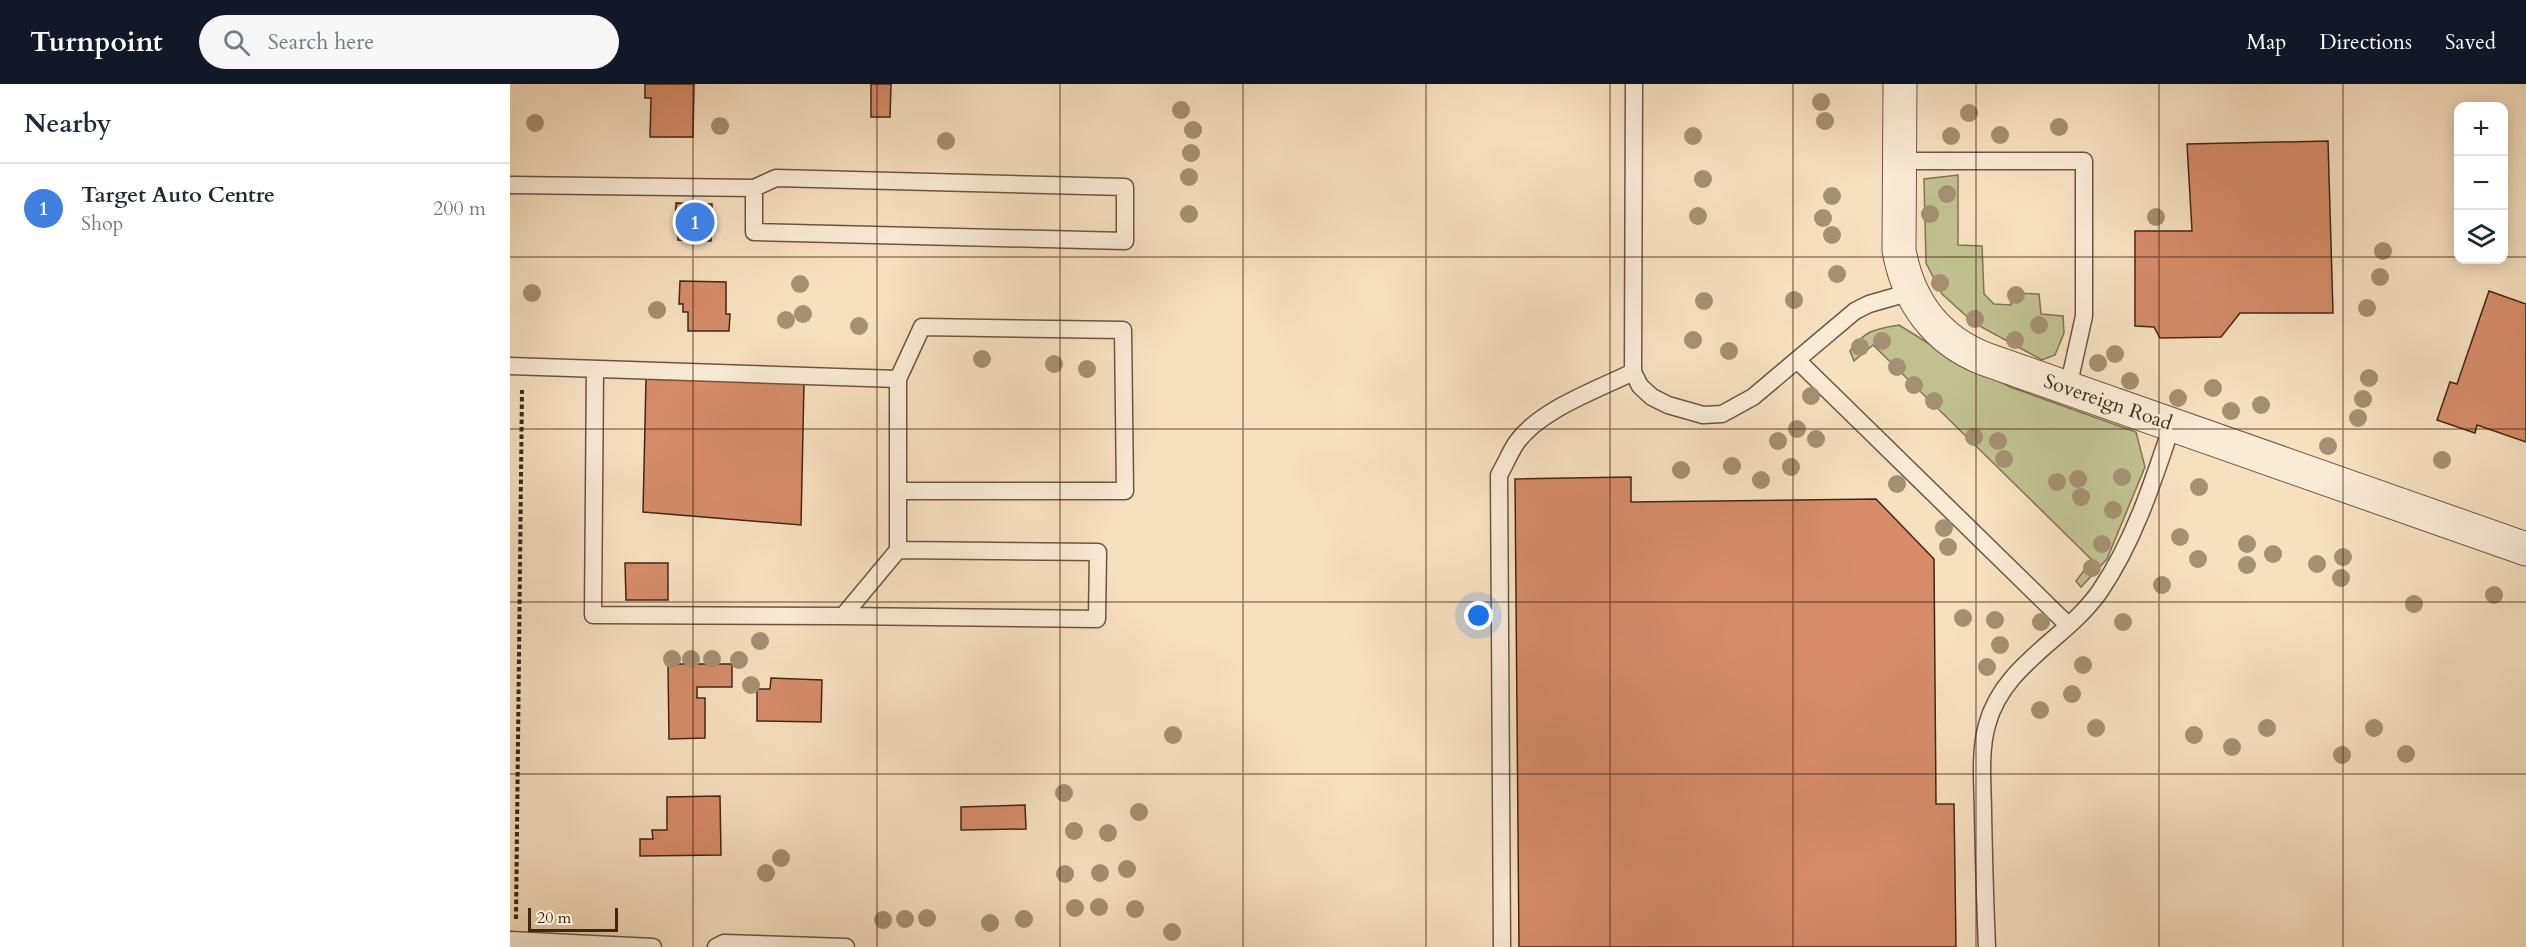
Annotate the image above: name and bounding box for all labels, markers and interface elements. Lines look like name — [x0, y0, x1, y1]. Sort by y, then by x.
search box — [199, 15, 619, 69]
text: Turnpoint — [30, 23, 163, 61]
icon: search — [220, 26, 253, 59]
text: Search here — [268, 27, 374, 57]
text: Map — [2246, 28, 2286, 57]
text: Directions — [2319, 28, 2412, 57]
text: Saved — [2445, 28, 2496, 57]
map controls — [2454, 102, 2508, 264]
button: + — [2454, 102, 2508, 156]
text: Nearby — [24, 106, 112, 141]
button: − — [2454, 156, 2508, 210]
text: Target Auto Centre — [81, 180, 275, 210]
text: 1 — [38, 195, 49, 222]
text: 200 m — [433, 195, 486, 222]
pin: 1 — [676, 200, 714, 244]
text: Shop — [81, 210, 123, 237]
button: layers — [2454, 210, 2508, 264]
street label: Sovereign Road — [2040, 367, 2176, 437]
your location — [1464, 601, 1493, 630]
scale bar — [528, 905, 618, 932]
text: 20 m — [537, 907, 571, 929]

